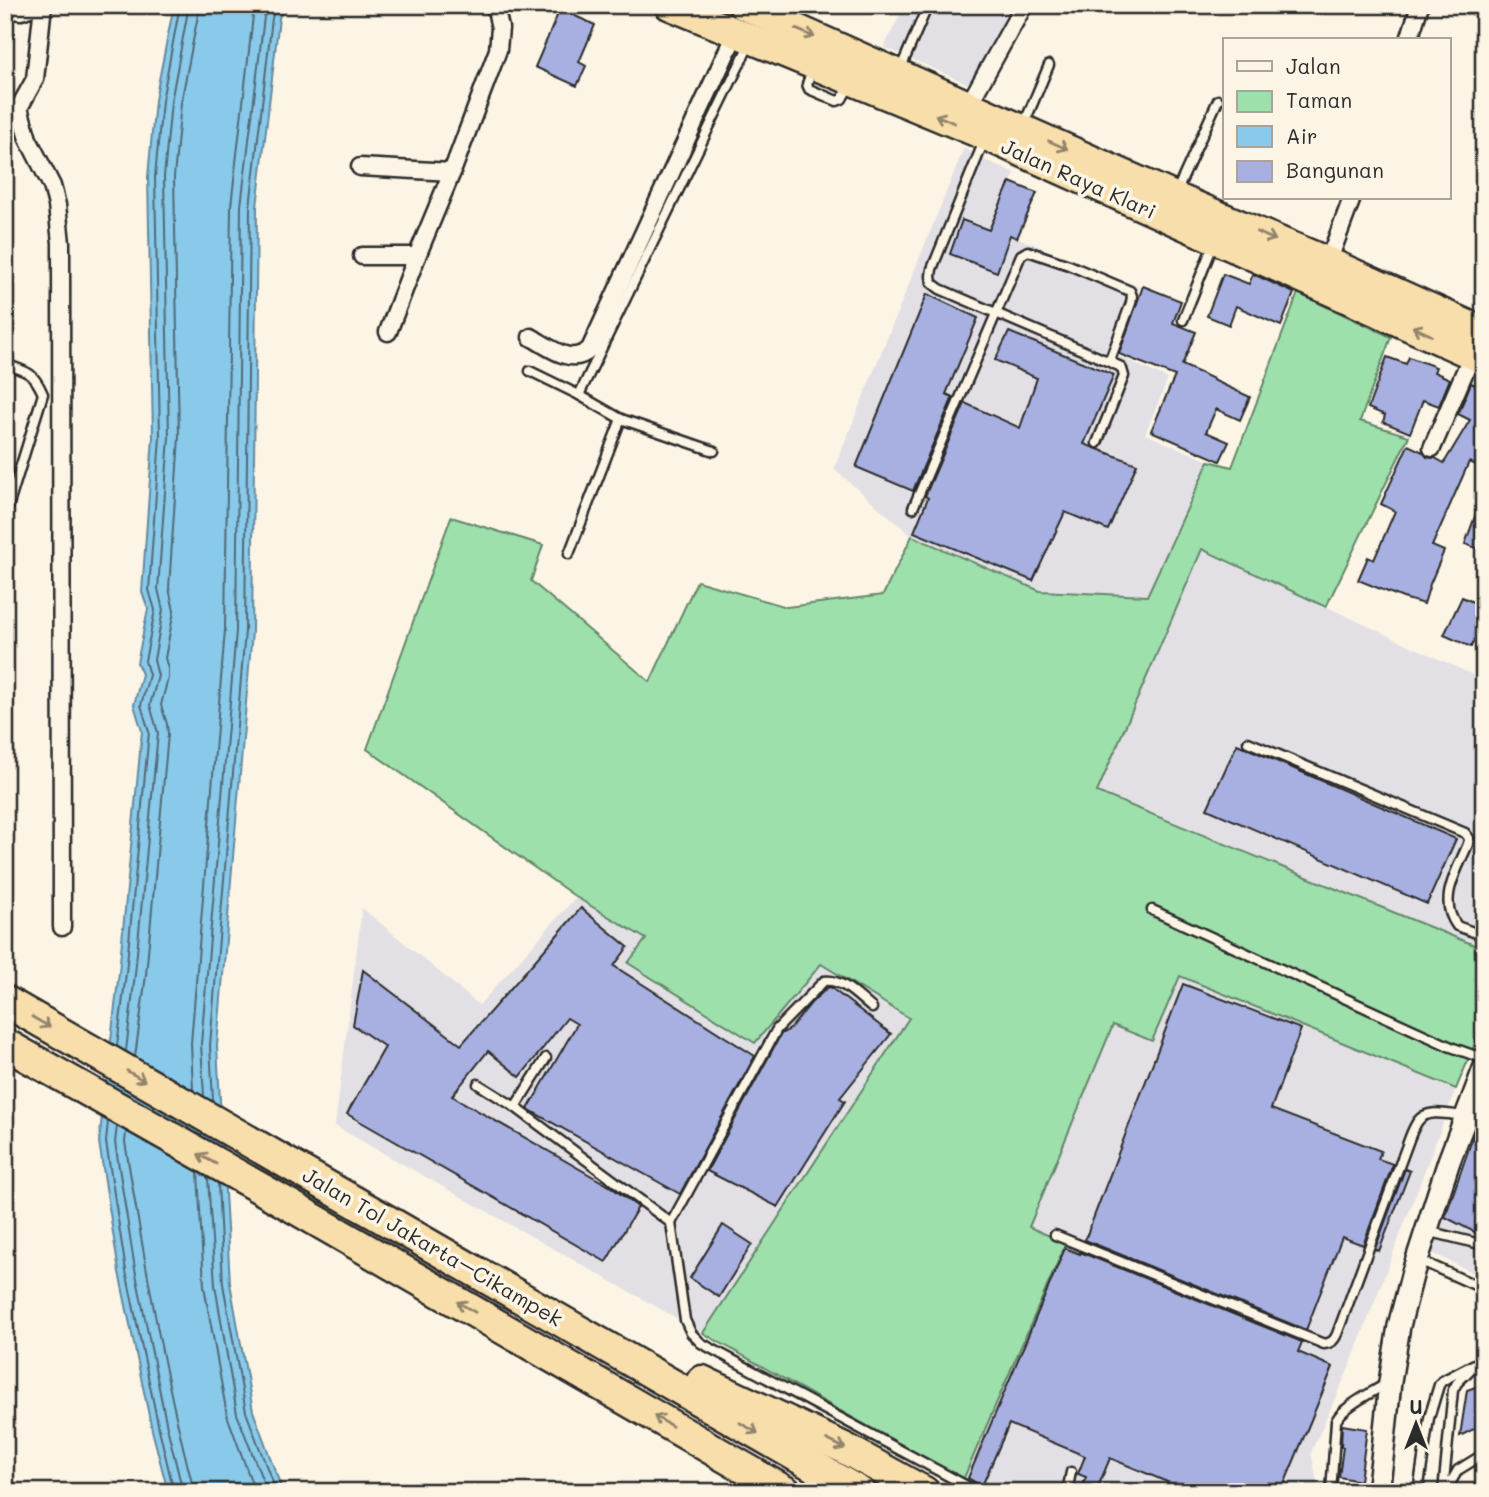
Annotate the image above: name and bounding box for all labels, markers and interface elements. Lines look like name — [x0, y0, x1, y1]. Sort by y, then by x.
one-way arrow — [794, 27, 815, 40]
legend — [1223, 38, 1450, 200]
text: Jalan — [1286, 52, 1341, 79]
text: Taman — [1286, 86, 1352, 113]
one-way arrow — [935, 112, 957, 125]
text: Air — [1286, 122, 1318, 149]
street label: Jalan Raya Klari — [997, 132, 1161, 224]
one-way arrow — [1047, 139, 1068, 152]
text: Bangunan — [1286, 156, 1384, 183]
one-way arrow — [1255, 230, 1277, 243]
one-way arrow — [1412, 324, 1433, 337]
one-way arrow — [30, 1016, 51, 1029]
one-way arrow — [125, 1069, 145, 1083]
one-way arrow — [198, 1151, 218, 1165]
street label: Jalan Tol Jakarta–Cikampek — [298, 1160, 568, 1332]
one-way arrow — [457, 1300, 477, 1314]
north arrow — [1380, 1388, 1450, 1458]
text: U — [1409, 1394, 1423, 1419]
one-way arrow — [654, 1414, 674, 1428]
one-way arrow — [738, 1421, 758, 1435]
one-way arrow — [825, 1438, 846, 1452]

